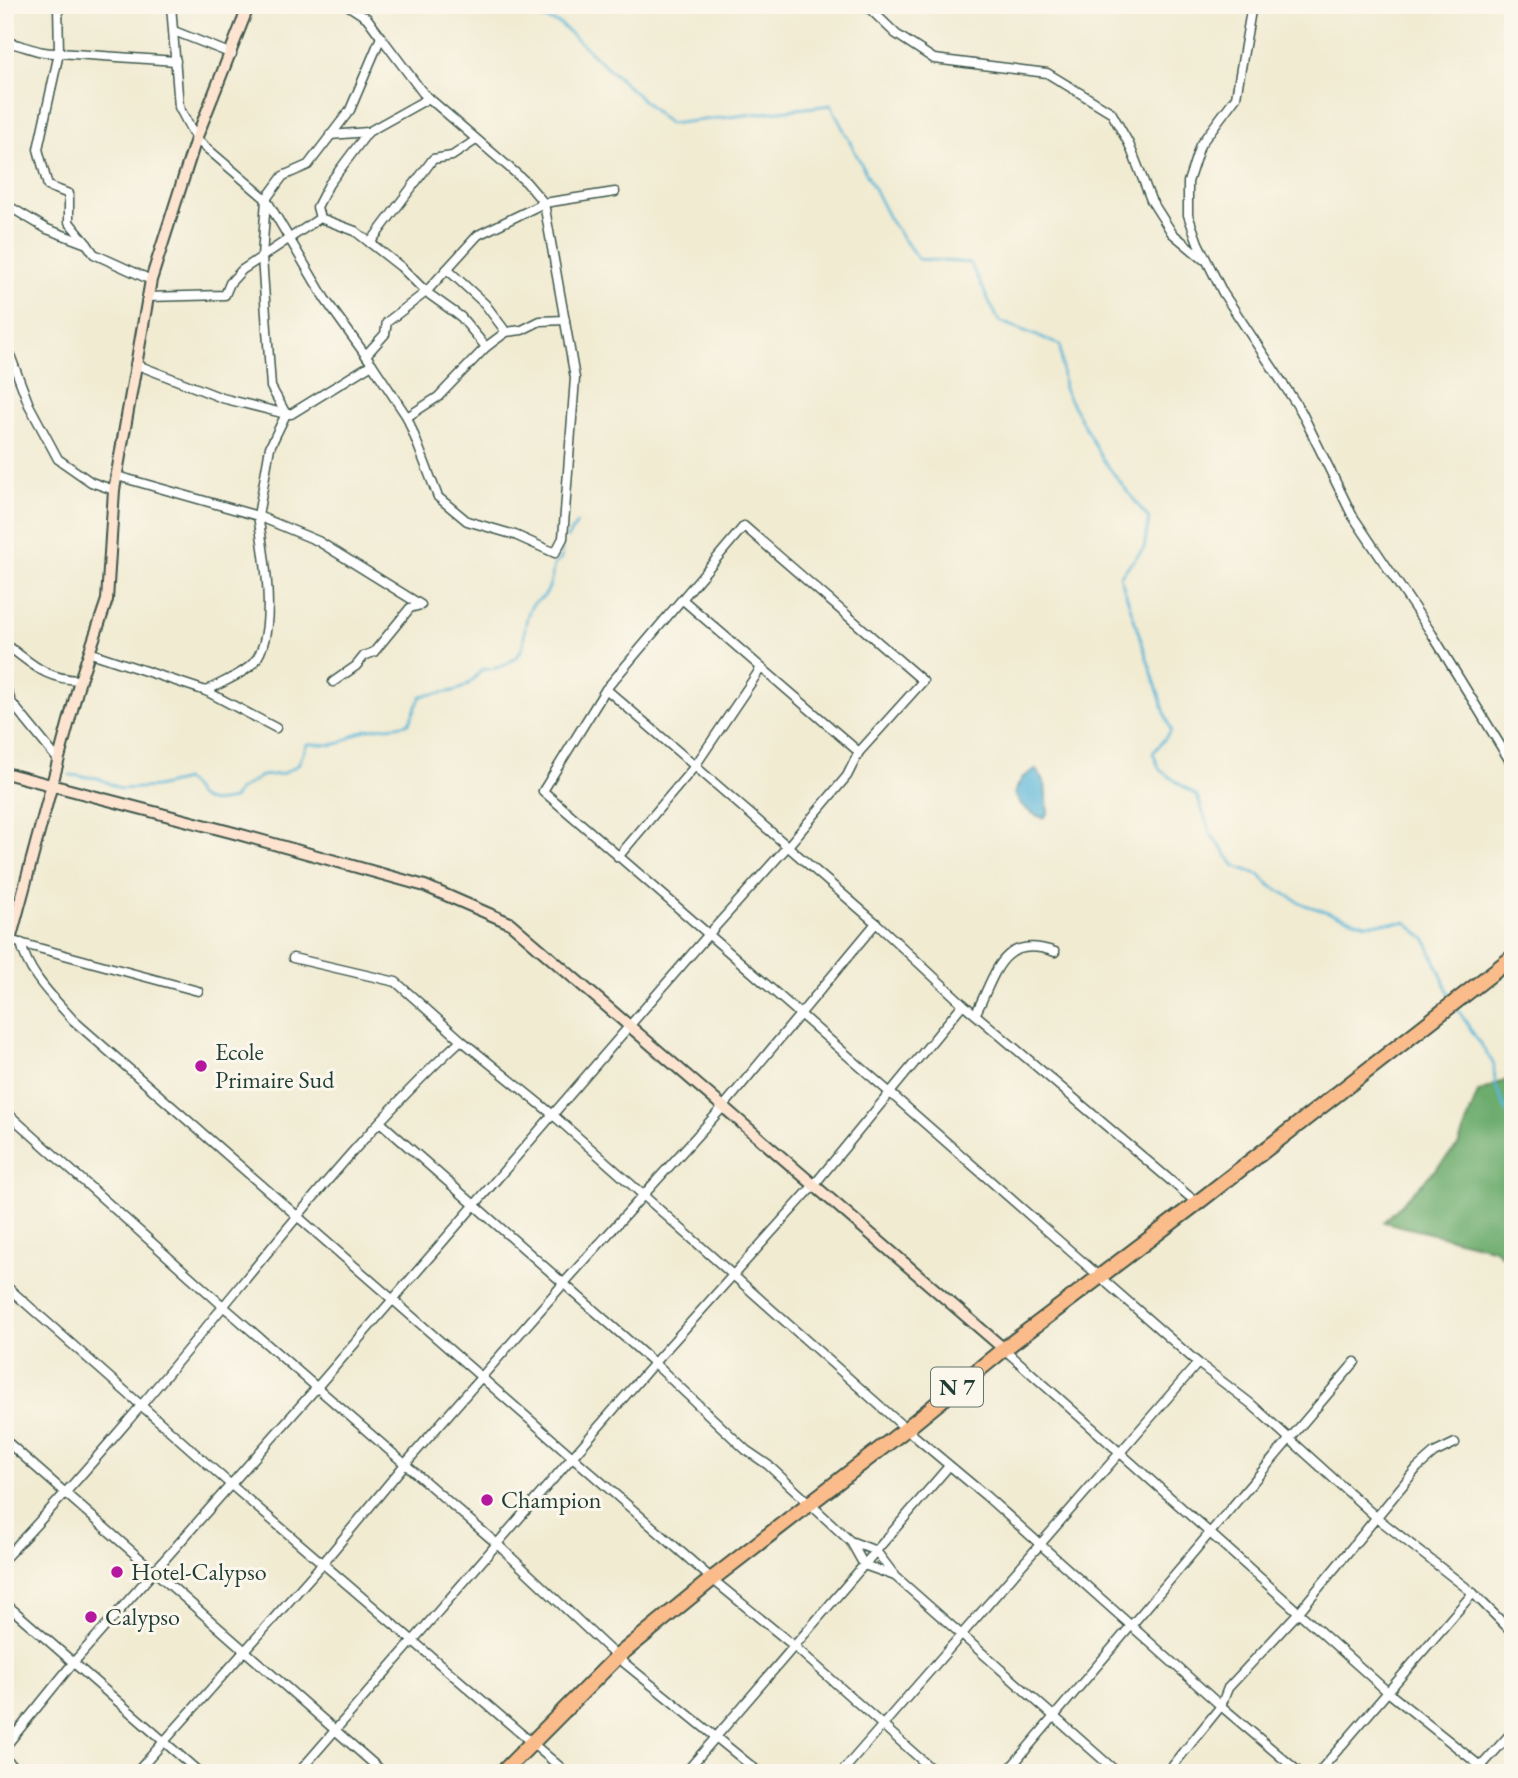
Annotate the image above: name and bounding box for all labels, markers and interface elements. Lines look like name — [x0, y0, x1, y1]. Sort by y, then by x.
place label: Ecole Primaire Sud — [215, 1036, 335, 1095]
marker: Ecole Primaire Sud — [193, 1058, 209, 1074]
road number: N 7 — [931, 1368, 983, 1406]
place label: Champion — [501, 1484, 602, 1515]
marker: Champion — [479, 1492, 495, 1508]
place label: Hotel-Calypso — [131, 1556, 267, 1587]
marker: Hotel-Calypso — [109, 1564, 125, 1580]
place label: Calypso — [105, 1601, 180, 1632]
marker: Calypso — [83, 1609, 99, 1625]

